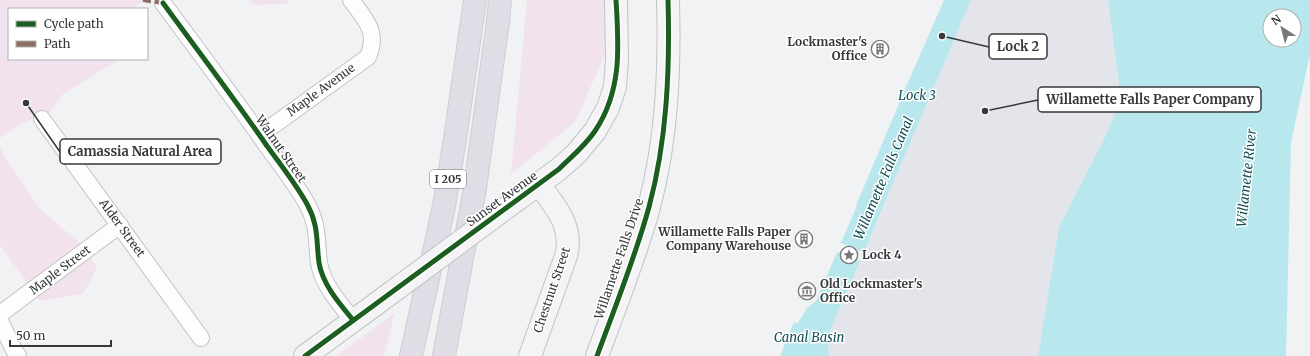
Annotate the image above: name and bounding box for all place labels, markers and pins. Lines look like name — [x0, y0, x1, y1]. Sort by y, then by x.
place label: Lockmaster's Office — [787, 34, 868, 63]
callout: Lock 2 — [989, 34, 1047, 59]
building icon: Lockmaster's Office — [870, 39, 890, 59]
callout: Willamette Falls Paper Company — [1038, 87, 1261, 112]
callout: Camassia Natural Area — [60, 139, 221, 164]
place label: Willamette Falls Paper Company Warehouse — [657, 224, 792, 253]
building icon: Willamette Falls Paper Company Warehouse — [794, 229, 814, 249]
place icon: Lock 4 — [839, 245, 859, 265]
place label: Lock 4 — [862, 247, 902, 262]
place label: Old Lockmaster's Office — [820, 276, 923, 305]
museum icon: Old Lockmaster's Office — [797, 281, 817, 301]

